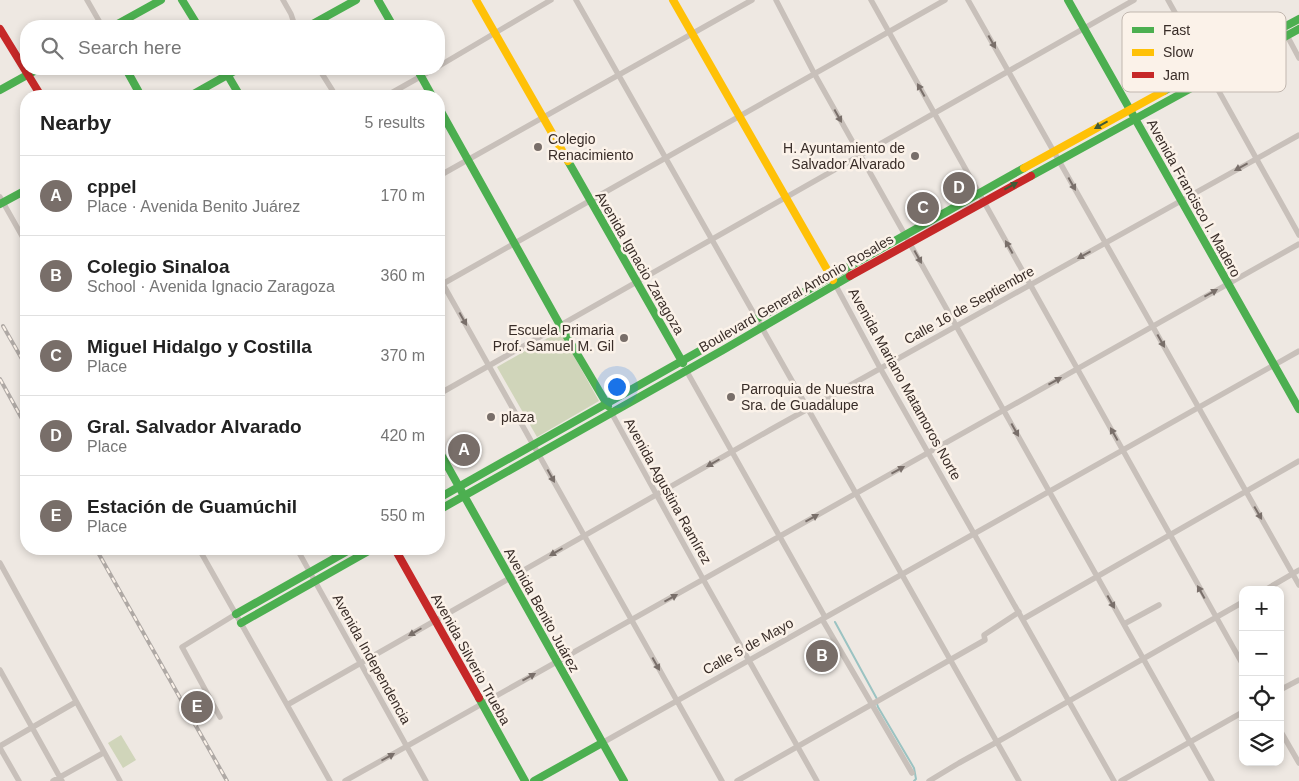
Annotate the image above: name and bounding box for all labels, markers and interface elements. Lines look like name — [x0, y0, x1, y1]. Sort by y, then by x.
legend — [1122, 12, 1286, 92]
search box — [20, 20, 445, 75]
text: Fast — [1163, 22, 1190, 38]
icon: search — [38, 34, 66, 62]
one-way arrow — [988, 36, 997, 49]
text: Search here — [78, 37, 182, 58]
text: Slow — [1163, 44, 1194, 60]
text: Jam — [1163, 67, 1189, 83]
one-way arrow — [917, 83, 926, 96]
one-way arrow — [834, 109, 843, 122]
text: Nearby — [40, 111, 111, 134]
text: 5 results — [365, 114, 425, 131]
street label: Avenida Francisco I. Madero — [1144, 116, 1244, 280]
one-way arrow — [1094, 121, 1108, 129]
place label: Colegio Renacimiento — [548, 131, 634, 163]
place label: H. Ayuntamiento de Salvador Alvarado — [783, 140, 905, 172]
marker: Colegio Renacimiento — [532, 141, 544, 153]
marker: H. Ayuntamiento de Salvador Alvarado — [909, 150, 921, 162]
one-way arrow — [1234, 163, 1248, 172]
pin: D — [943, 169, 975, 207]
text: cppel — [87, 176, 137, 197]
one-way arrow — [1068, 177, 1077, 191]
one-way arrow — [1004, 182, 1019, 190]
text: A — [50, 187, 62, 204]
text: 170 m — [381, 187, 425, 204]
street label: Avenida Ignacio Zaragoza — [592, 189, 688, 338]
pin: C — [907, 189, 939, 227]
text: Place · Avenida Benito Juárez — [87, 198, 300, 215]
street label: Boulevard General Antonio Rosales — [696, 231, 896, 355]
one-way arrow — [1005, 239, 1013, 254]
one-way arrow — [914, 250, 922, 265]
one-way arrow — [1077, 251, 1091, 259]
text: Colegio Sinaloa — [87, 256, 230, 277]
street label: Calle 16 de Septiembre — [901, 262, 1037, 347]
text: B — [50, 267, 62, 284]
text: 360 m — [381, 267, 425, 284]
text: School · Avenida Ignacio Zaragoza — [87, 278, 335, 295]
street label: Avenida Mariano Matamoros Norte — [845, 285, 965, 483]
one-way arrow — [1204, 289, 1219, 297]
one-way arrow — [458, 312, 467, 326]
place label: Escuela Primaria Prof. Samuel M. Gil — [493, 322, 614, 354]
marker: Escuela Primaria Prof. Samuel M. Gil — [618, 332, 630, 344]
one-way arrow — [1157, 333, 1165, 348]
text: Miguel Hidalgo y Costilla — [87, 336, 312, 357]
text: C — [50, 347, 62, 364]
text: 370 m — [381, 347, 425, 364]
text: Place — [87, 358, 127, 375]
your location — [604, 374, 630, 400]
one-way arrow — [1048, 377, 1061, 386]
place label: Parroquia de Nuestra Sra. de Guadalupe — [741, 381, 874, 413]
marker: Parroquia de Nuestra Sra. de Guadalupe — [725, 391, 737, 403]
place label: plaza — [501, 409, 535, 425]
marker: plaza — [485, 411, 497, 423]
street label: Avenida Agustina Ramírez — [621, 415, 715, 567]
text: Gral. Salvador Alvarado — [87, 416, 302, 437]
one-way arrow — [1010, 423, 1019, 436]
text: D — [50, 427, 62, 444]
text: 420 m — [381, 427, 425, 444]
one-way arrow — [1110, 427, 1118, 442]
pin: A — [448, 431, 480, 469]
text: Place — [87, 438, 127, 455]
one-way arrow — [706, 458, 719, 467]
one-way arrow — [891, 465, 904, 474]
one-way arrow — [547, 469, 555, 483]
text: Estación de Guamúchil — [87, 496, 297, 517]
one-way arrow — [1254, 505, 1262, 520]
text: E — [51, 507, 61, 524]
text: 550 m — [381, 507, 425, 524]
one-way arrow — [806, 513, 819, 522]
text: Place — [87, 518, 127, 535]
street label: Avenida Benito Juárez — [501, 545, 583, 675]
one-way arrow — [550, 547, 563, 556]
one-way arrow — [1197, 585, 1206, 598]
map controls — [1239, 586, 1284, 766]
button: + — [1239, 586, 1284, 631]
street label: Avenida Independencia — [330, 591, 415, 727]
street label: Avenida Silverio Trueba — [428, 591, 514, 728]
one-way arrow — [664, 593, 677, 602]
one-way arrow — [1107, 595, 1116, 608]
street label: Calle 5 de Mayo — [700, 614, 796, 678]
one-way arrow — [408, 628, 422, 636]
button: − — [1239, 631, 1284, 676]
pin: B — [806, 637, 838, 675]
one-way arrow — [652, 656, 660, 671]
one-way arrow — [523, 673, 536, 682]
button: locate — [1239, 676, 1284, 721]
pin: E — [181, 688, 213, 726]
button: layers — [1239, 721, 1284, 766]
one-way arrow — [380, 753, 395, 761]

